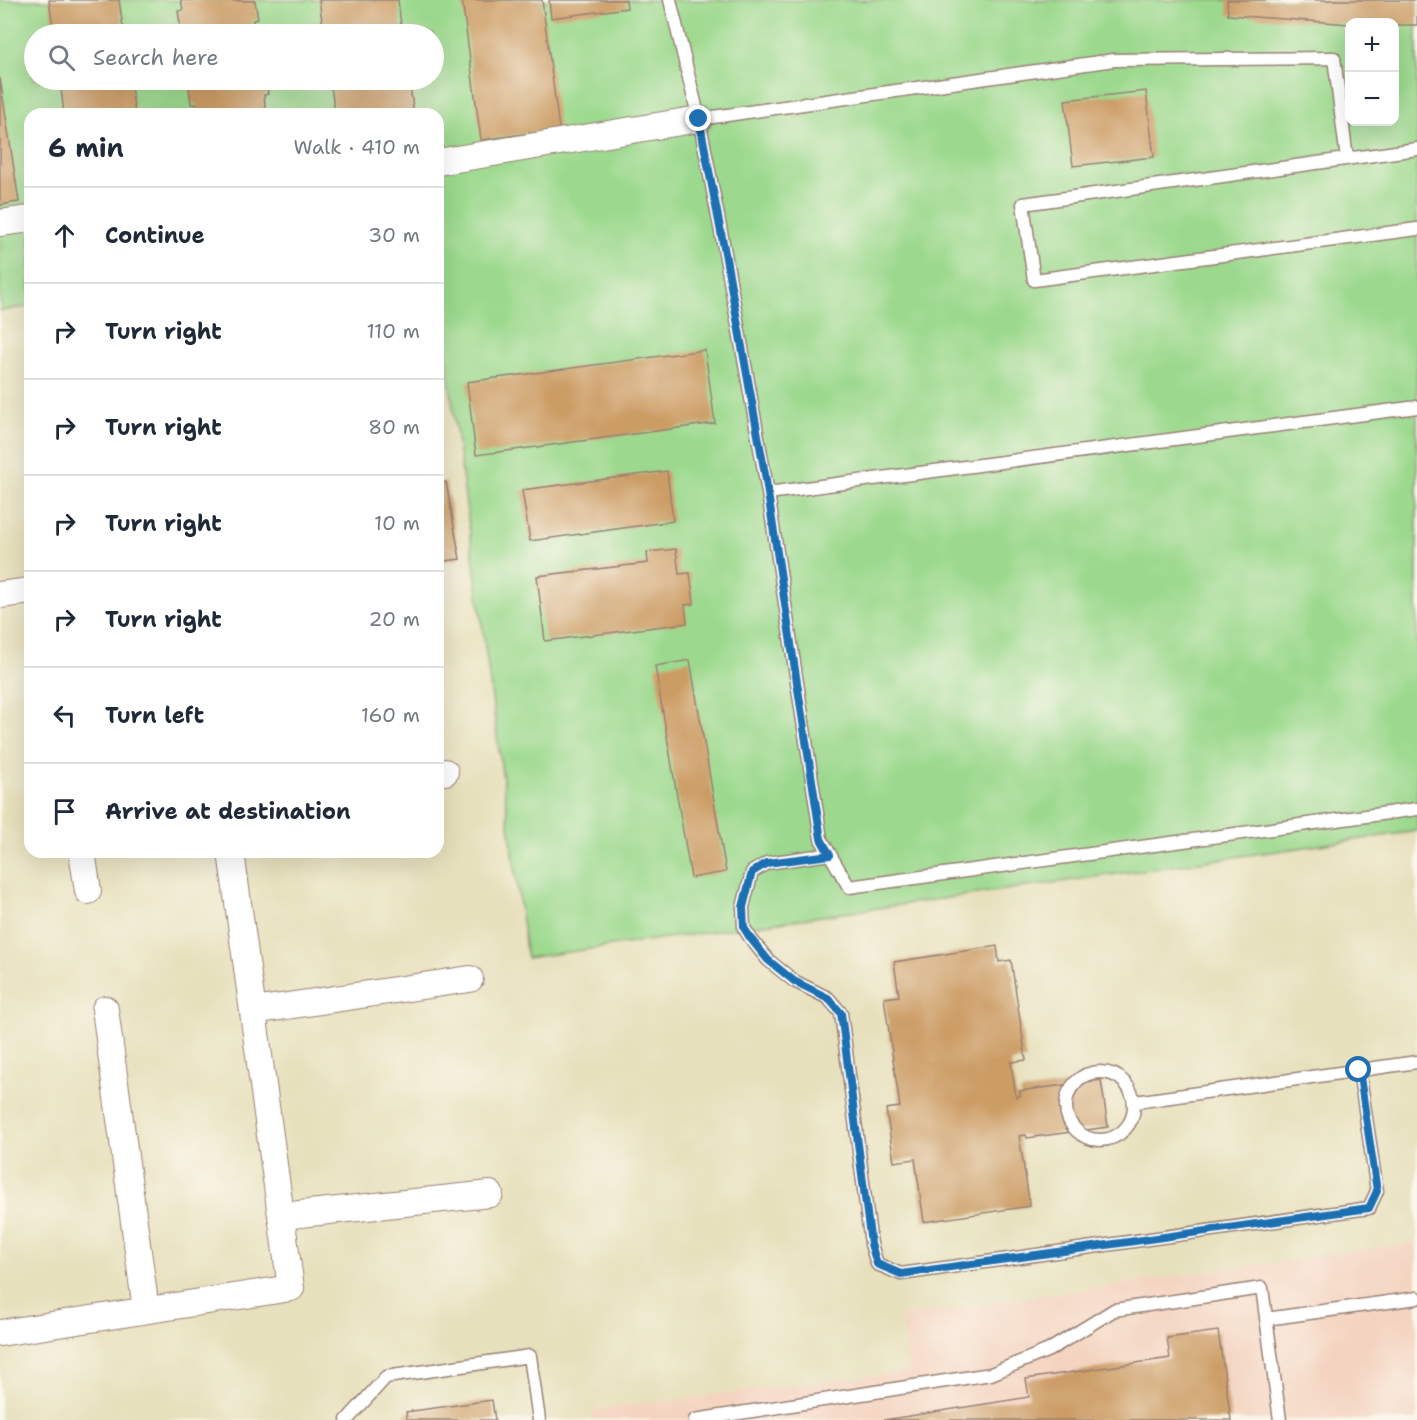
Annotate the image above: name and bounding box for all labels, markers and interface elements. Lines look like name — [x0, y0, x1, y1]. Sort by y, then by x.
map controls — [1345, 18, 1399, 126]
button: + — [1345, 18, 1399, 72]
search box — [24, 24, 444, 90]
icon: search — [45, 41, 78, 74]
text: Search here — [93, 43, 219, 72]
button: − — [1345, 72, 1399, 126]
route end — [685, 105, 711, 131]
text: 6 min — [48, 130, 124, 165]
text: Walk · 410 m — [294, 134, 420, 160]
icon: ahead — [48, 219, 81, 252]
text: Continue — [105, 221, 205, 250]
text: 30 m — [368, 222, 420, 248]
icon: right — [48, 315, 81, 348]
text: Turn right — [105, 317, 222, 346]
text: 110 m — [366, 318, 420, 344]
icon: right — [48, 411, 81, 444]
text: Turn right — [105, 413, 222, 442]
text: 80 m — [368, 414, 420, 440]
icon: right — [48, 507, 81, 540]
text: Turn right — [105, 509, 222, 538]
text: 10 m — [374, 510, 420, 536]
icon: right — [48, 603, 81, 636]
text: Turn right — [105, 605, 222, 634]
text: 20 m — [369, 606, 420, 632]
icon: left — [48, 699, 81, 732]
text: Turn left — [105, 701, 204, 730]
text: 160 m — [361, 702, 420, 728]
icon: arrive — [48, 795, 81, 828]
text: Arrive at destination — [105, 797, 351, 826]
route start — [1345, 1056, 1371, 1082]

